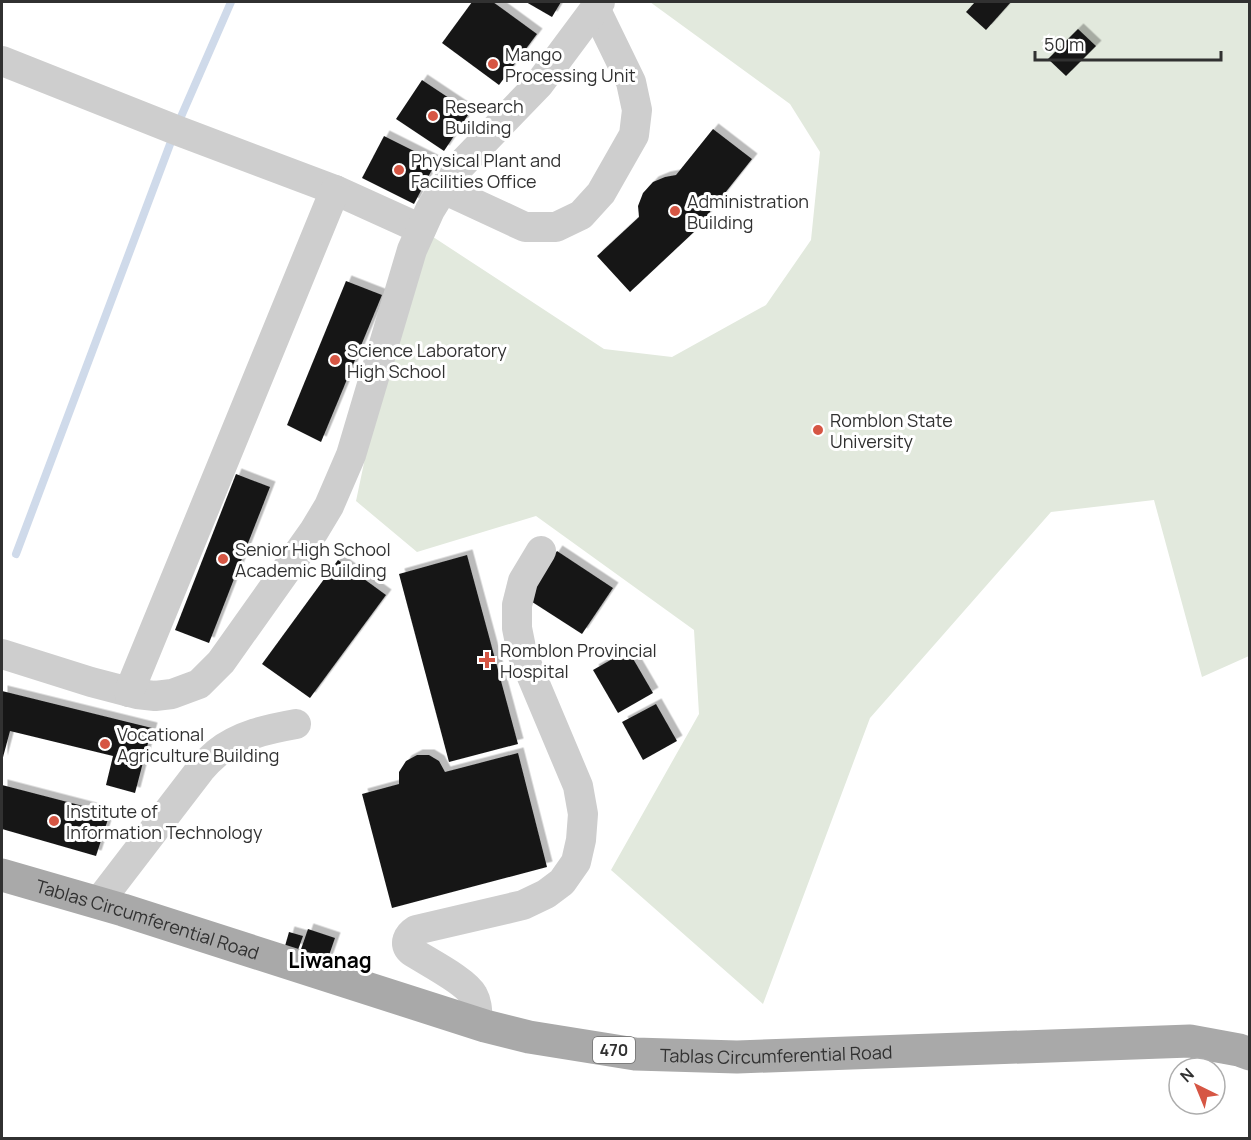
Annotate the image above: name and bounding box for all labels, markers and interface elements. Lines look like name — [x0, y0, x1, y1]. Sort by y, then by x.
scale bar — [1035, 24, 1221, 62]
text: 50 m — [1044, 32, 1084, 56]
place label: Mango Processing Unit — [505, 42, 636, 87]
marker: Mango Processing Unit — [486, 57, 500, 71]
place label: Research Building — [445, 94, 524, 139]
marker: Research Building — [426, 109, 440, 123]
place label: Physical Plant and Facilities Office — [411, 148, 561, 193]
marker: Physical Plant and Facilities Office — [392, 163, 406, 177]
place label: Administration Building — [687, 189, 809, 234]
marker: Administration Building — [668, 204, 682, 218]
place label: Science Laboratory High School — [347, 338, 507, 383]
marker: Science Laboratory High School — [328, 353, 342, 367]
place label: Romblon State University — [830, 408, 953, 453]
marker: Romblon State University — [811, 423, 825, 437]
place label: Senior High School Academic Building — [235, 537, 391, 582]
marker: Senior High School Academic Building — [216, 552, 230, 566]
place label: Romblon Provincial Hospital — [500, 638, 657, 683]
marker: Romblon Provincial Hospital — [478, 651, 496, 669]
place label: Vocational Agriculture Building — [117, 722, 279, 767]
marker: Vocational Agriculture Building — [98, 737, 112, 751]
place label: Institute of Information Technology — [66, 799, 263, 844]
marker: Institute of Information Technology — [47, 814, 61, 828]
street label: Tablas Circumferential Road — [33, 873, 262, 965]
district label: Liwanag — [288, 946, 372, 974]
road number: 470 — [593, 1037, 635, 1063]
street label: Tablas Circumferential Road — [660, 1040, 893, 1069]
north arrow — [1167, 1056, 1227, 1116]
text: N — [1175, 1063, 1198, 1087]

